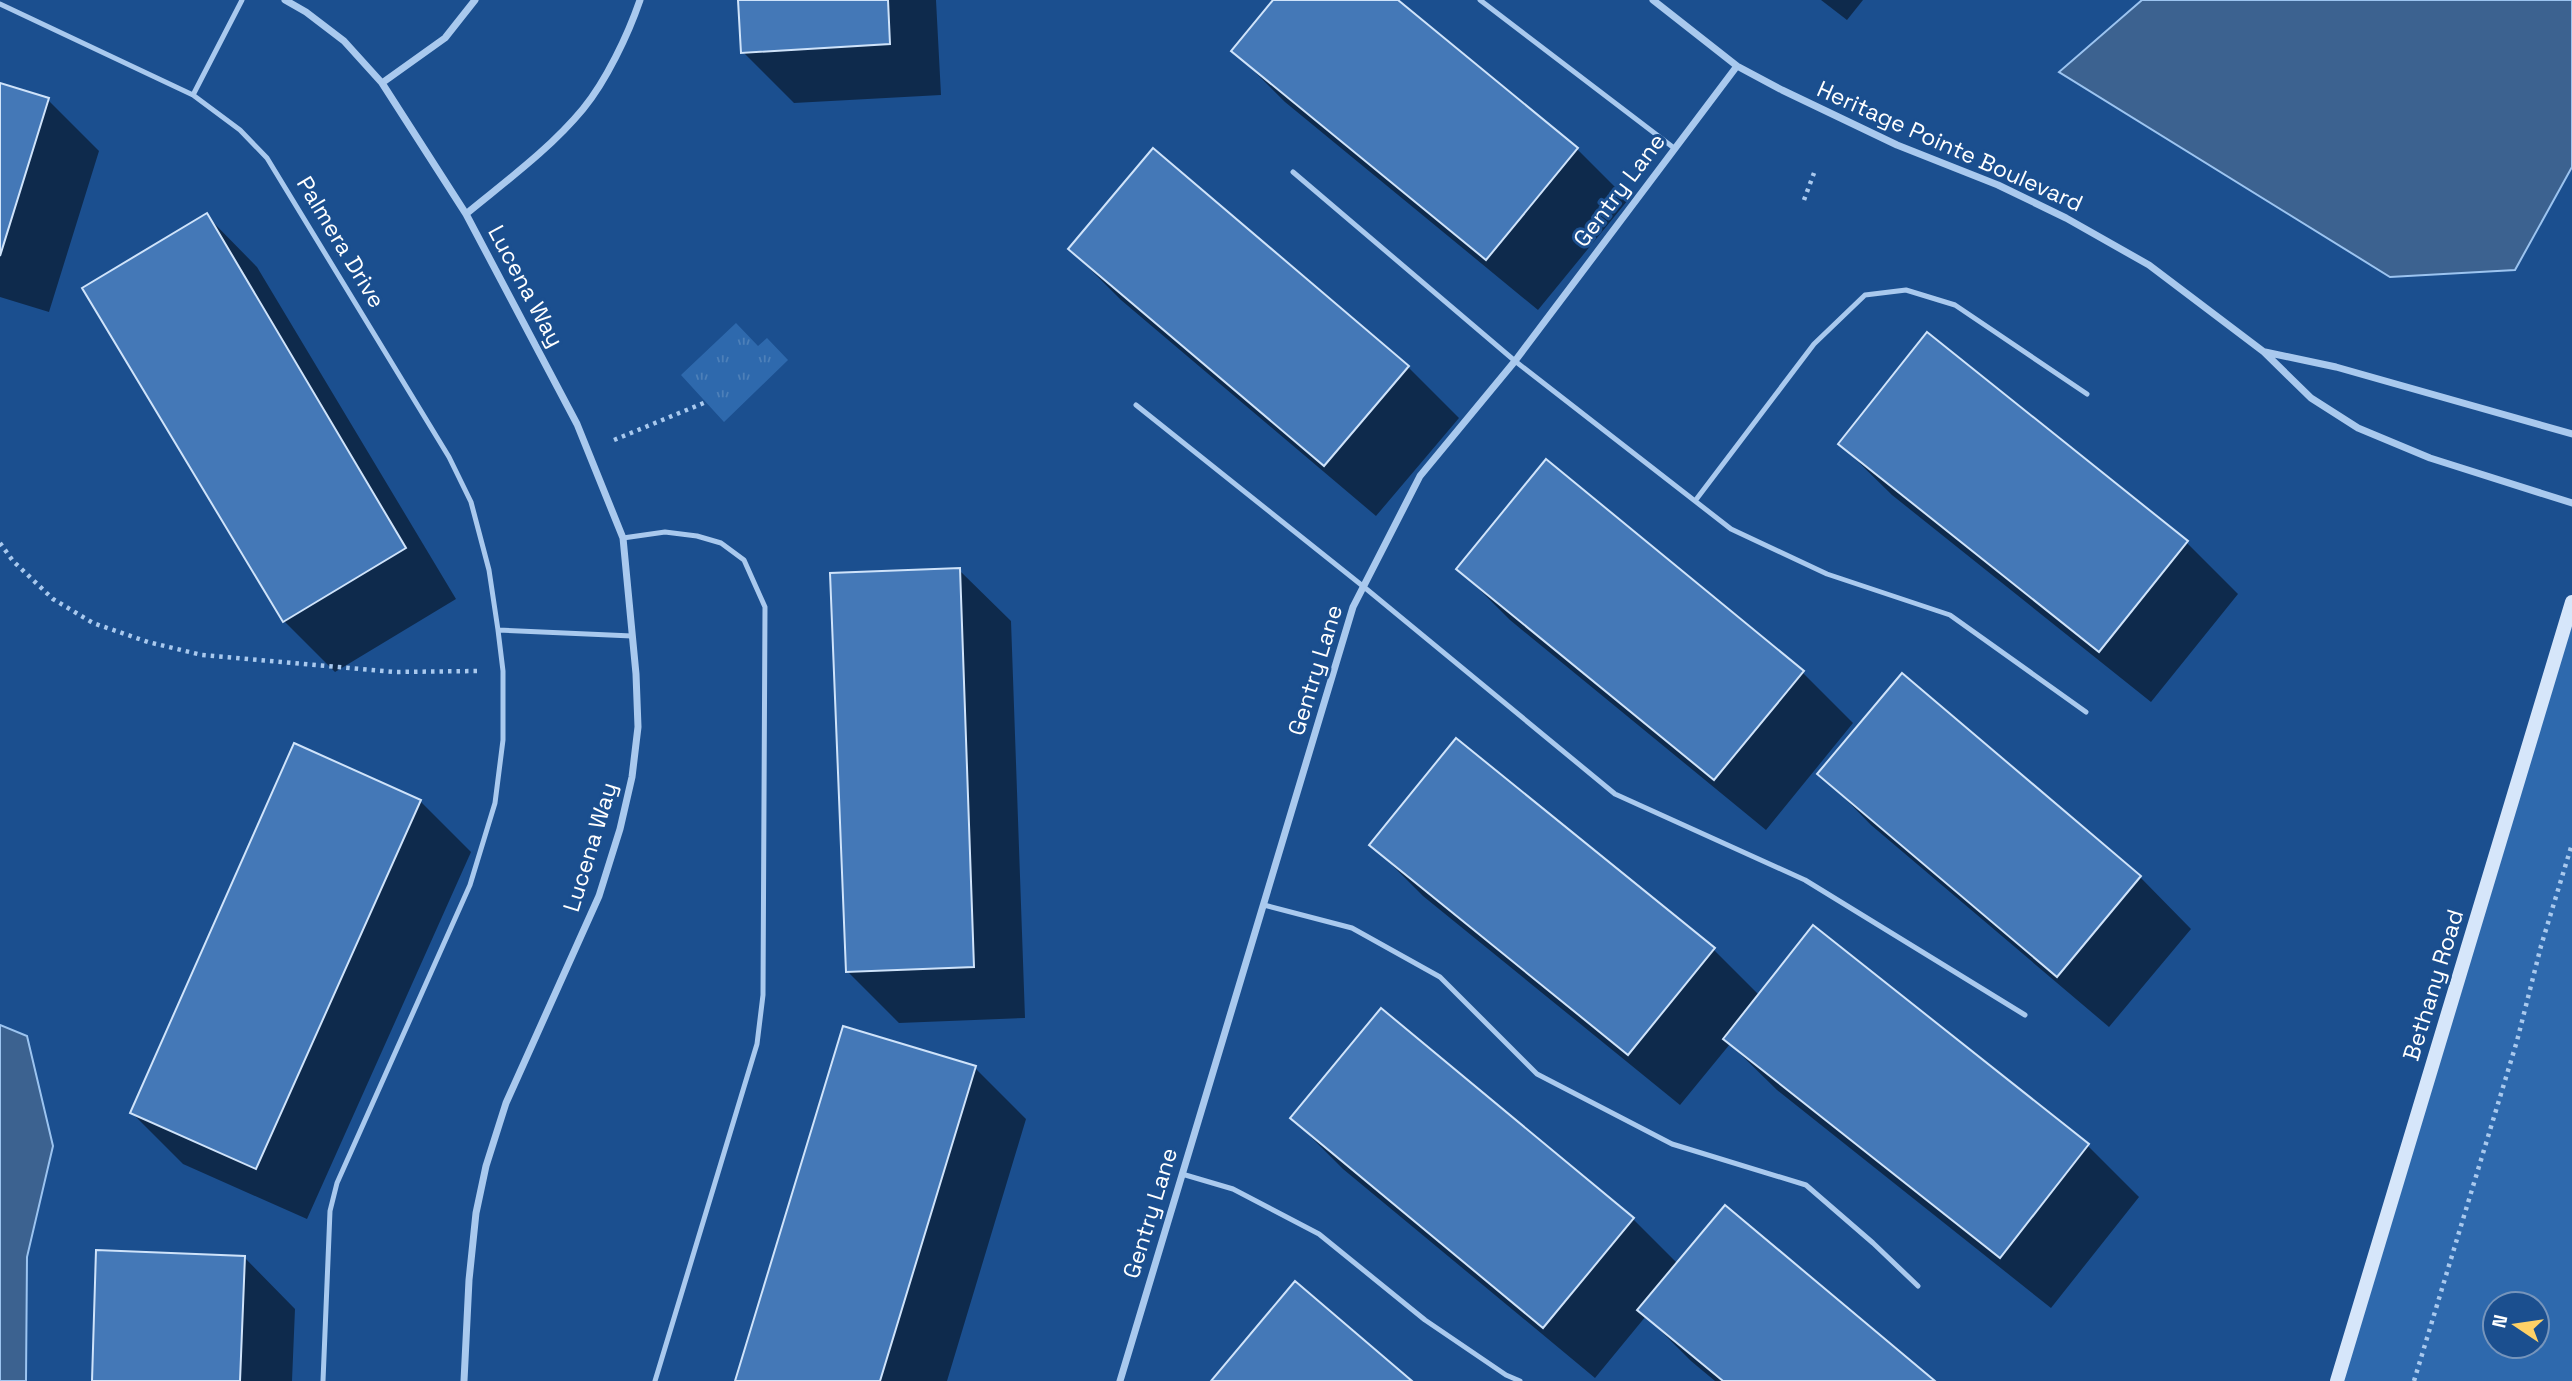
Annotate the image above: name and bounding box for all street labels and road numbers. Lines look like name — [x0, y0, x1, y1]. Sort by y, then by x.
street label: Heritage Pointe Boulevard — [1812, 74, 2088, 218]
street label: Gentry Lane — [1566, 127, 1672, 253]
street label: Palmera Drive — [290, 171, 392, 313]
street label: Lucena Way — [481, 220, 571, 352]
street label: Gentry Lane — [1281, 601, 1349, 739]
street label: Lucena Way — [556, 779, 624, 915]
street label: Bethany Road — [2396, 906, 2470, 1064]
street label: Gentry Lane — [1116, 1144, 1184, 1282]

